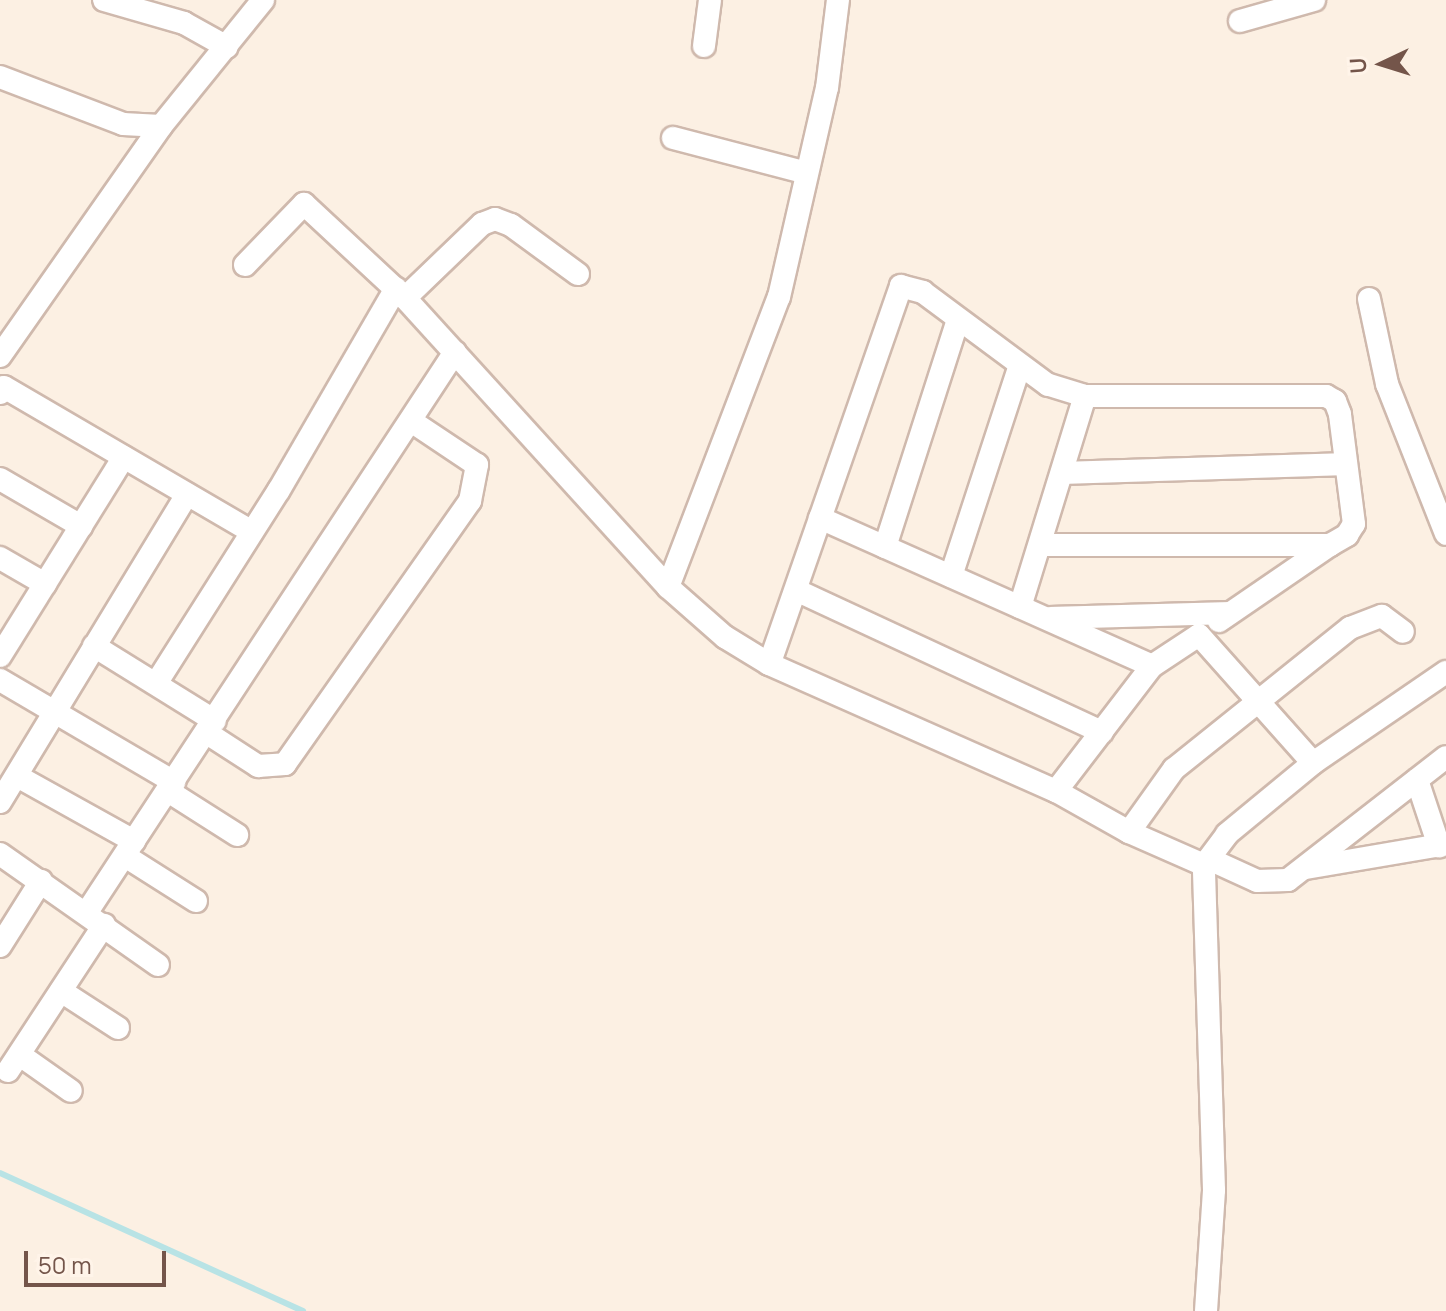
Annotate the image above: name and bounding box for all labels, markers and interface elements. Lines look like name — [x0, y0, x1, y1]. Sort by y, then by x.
north arrow — [1342, 24, 1422, 104]
text: U — [1343, 57, 1374, 75]
scale bar — [28, 1235, 170, 1285]
text: 50 m — [38, 1248, 92, 1281]

